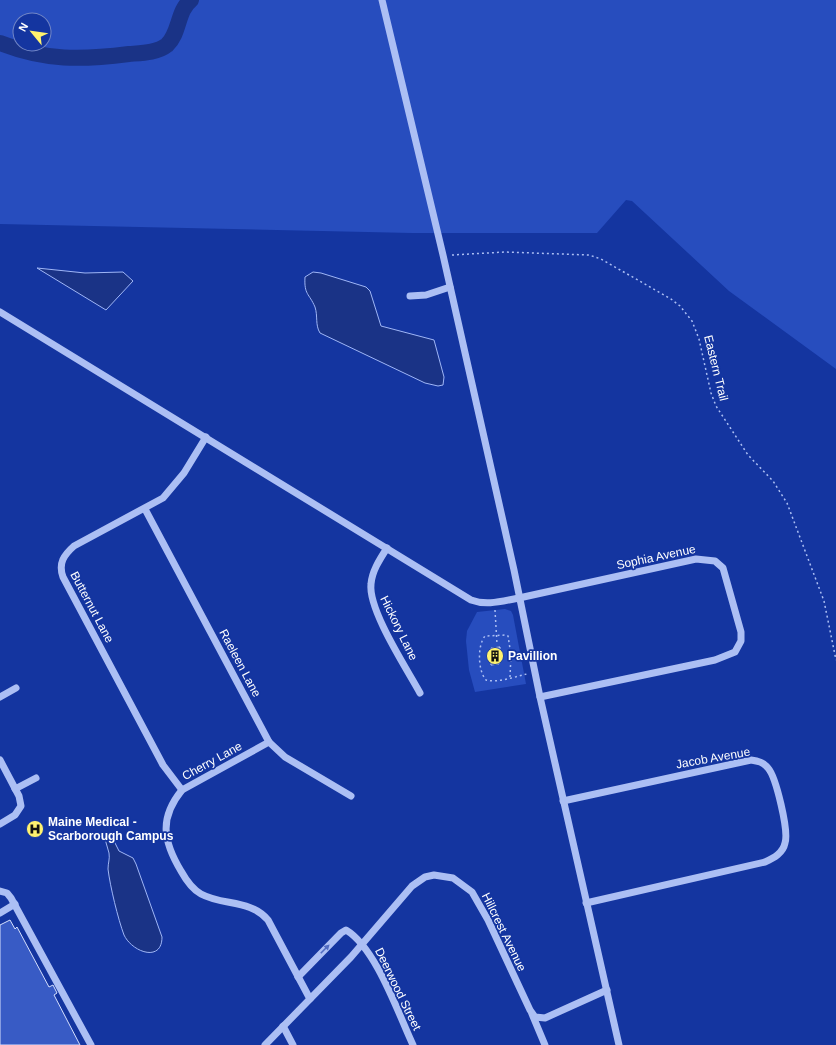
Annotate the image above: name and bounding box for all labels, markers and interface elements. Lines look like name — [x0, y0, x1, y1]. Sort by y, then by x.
north arrow — [12, 12, 52, 52]
text: N — [16, 21, 30, 34]
street label: Eastern Trail — [701, 334, 731, 402]
street label: Sophia Avenue — [615, 542, 697, 572]
street label: Butternut Lane — [67, 569, 117, 645]
street label: Hickory Lane — [377, 593, 421, 663]
street label: Raeleen Lane — [216, 627, 264, 700]
building icon: Pavillion — [485, 646, 505, 666]
place label: Pavillion — [508, 649, 557, 663]
street label: Cherry Lane — [180, 739, 245, 783]
street label: Jacob Avenue — [675, 745, 752, 771]
place label: Maine Medical - Scarborough Campus — [48, 815, 174, 843]
hospital icon: Maine Medical - Scarborough Campus — [25, 819, 45, 839]
street label: Hillcrest Avenue — [479, 890, 529, 974]
one-way arrow — [320, 944, 330, 954]
street label: Deerwood Street — [372, 945, 424, 1033]

